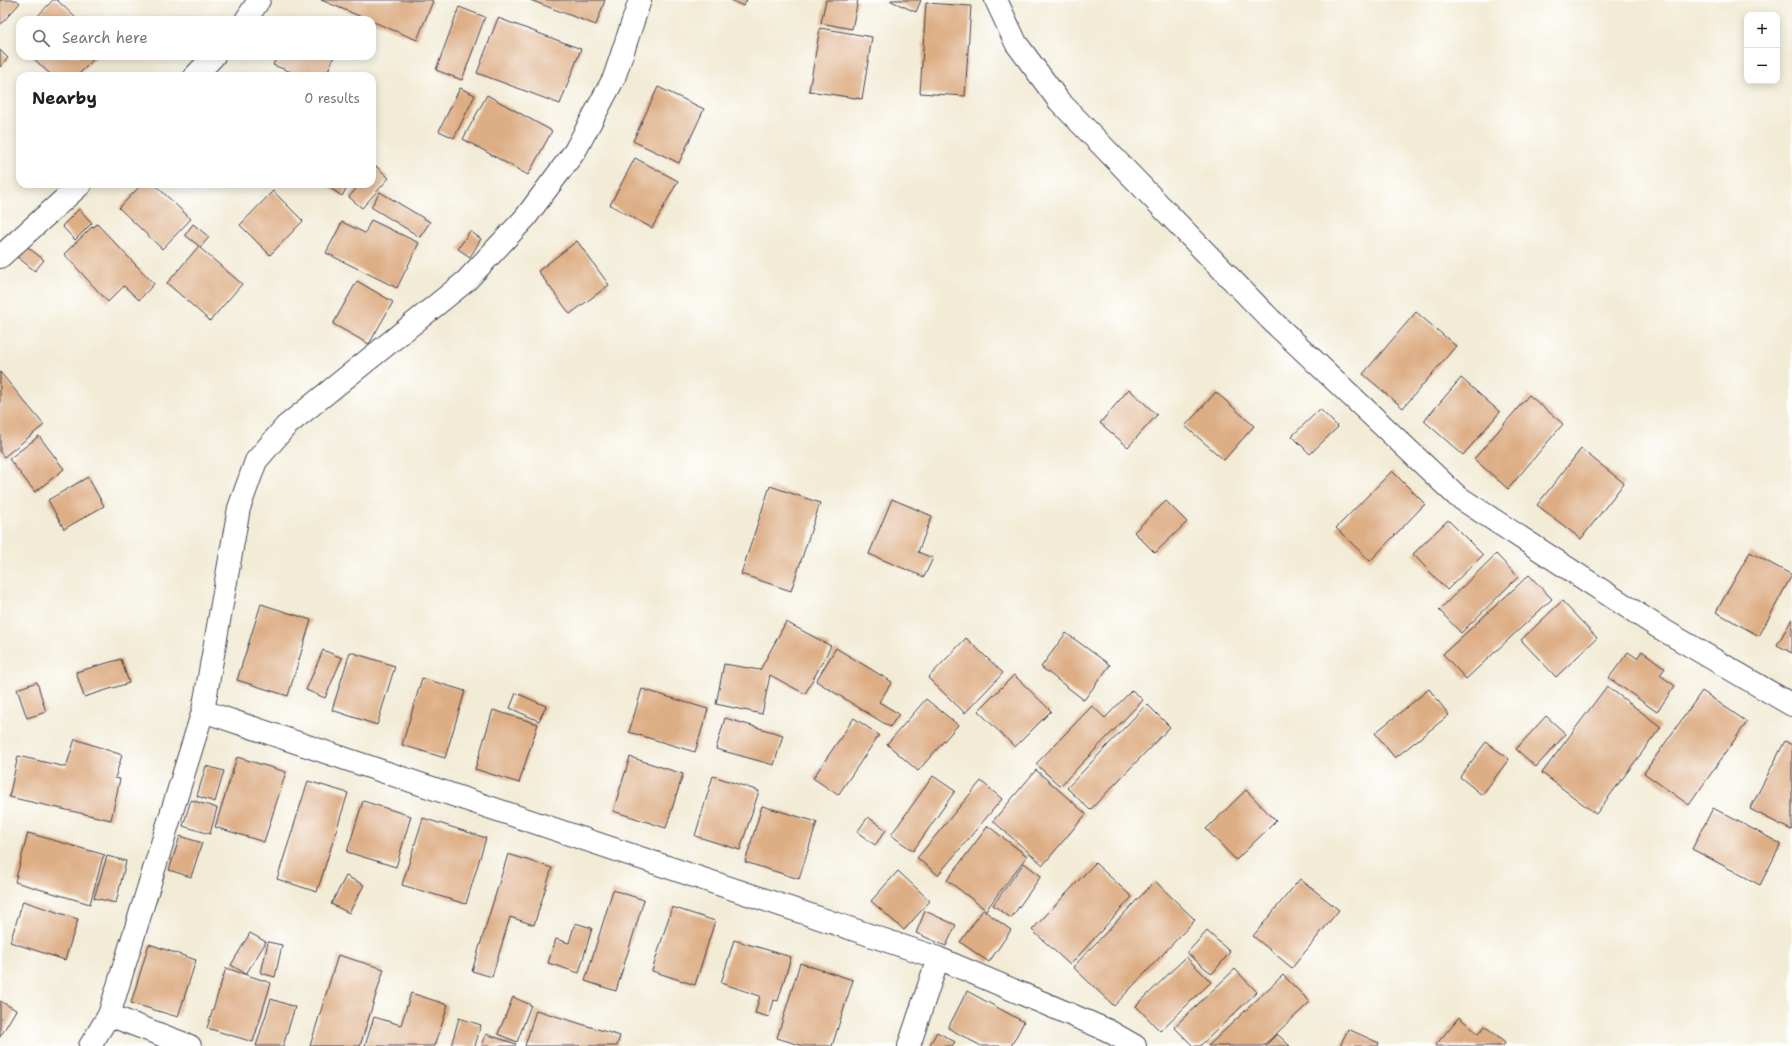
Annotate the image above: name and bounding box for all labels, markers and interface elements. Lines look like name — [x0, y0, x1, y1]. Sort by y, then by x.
map controls — [1744, 12, 1780, 84]
button: + — [1744, 12, 1780, 48]
search box — [16, 16, 376, 60]
icon: search — [30, 27, 52, 49]
text: Search here — [62, 28, 148, 48]
button: − — [1744, 48, 1780, 84]
text: Nearby — [32, 87, 97, 109]
text: 0 results — [304, 90, 360, 107]

